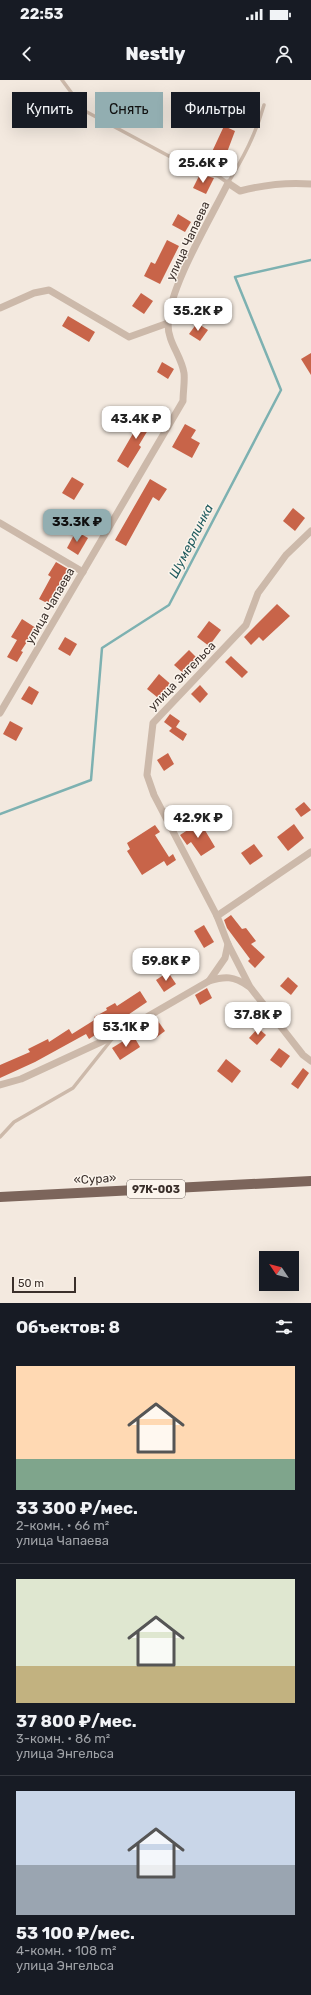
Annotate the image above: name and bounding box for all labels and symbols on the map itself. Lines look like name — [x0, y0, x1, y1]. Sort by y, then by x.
pin: 25.6K ₽ — [166, 150, 240, 184]
street label: улица Чапаева — [164, 199, 212, 283]
pin: 35.2K ₽ — [161, 298, 235, 332]
pin: 43.4K ₽ — [99, 406, 173, 440]
water label: Шумерлинка — [166, 501, 216, 581]
pin: 33.3K ₽ — [40, 509, 114, 543]
street label: улица Чапаева — [23, 565, 77, 647]
street label: улица Энгельса — [146, 639, 218, 713]
pin: 42.9K ₽ — [161, 805, 235, 839]
pin: 59.8K ₽ — [129, 948, 203, 982]
pin: 37.8K ₽ — [221, 1002, 295, 1036]
pin: 53.1K ₽ — [89, 1014, 163, 1048]
street label: «Сура» — [73, 1171, 117, 1187]
road number: 97К-003 — [127, 1180, 185, 1198]
north arrow — [259, 1251, 299, 1291]
scale bar — [12, 1275, 76, 1294]

